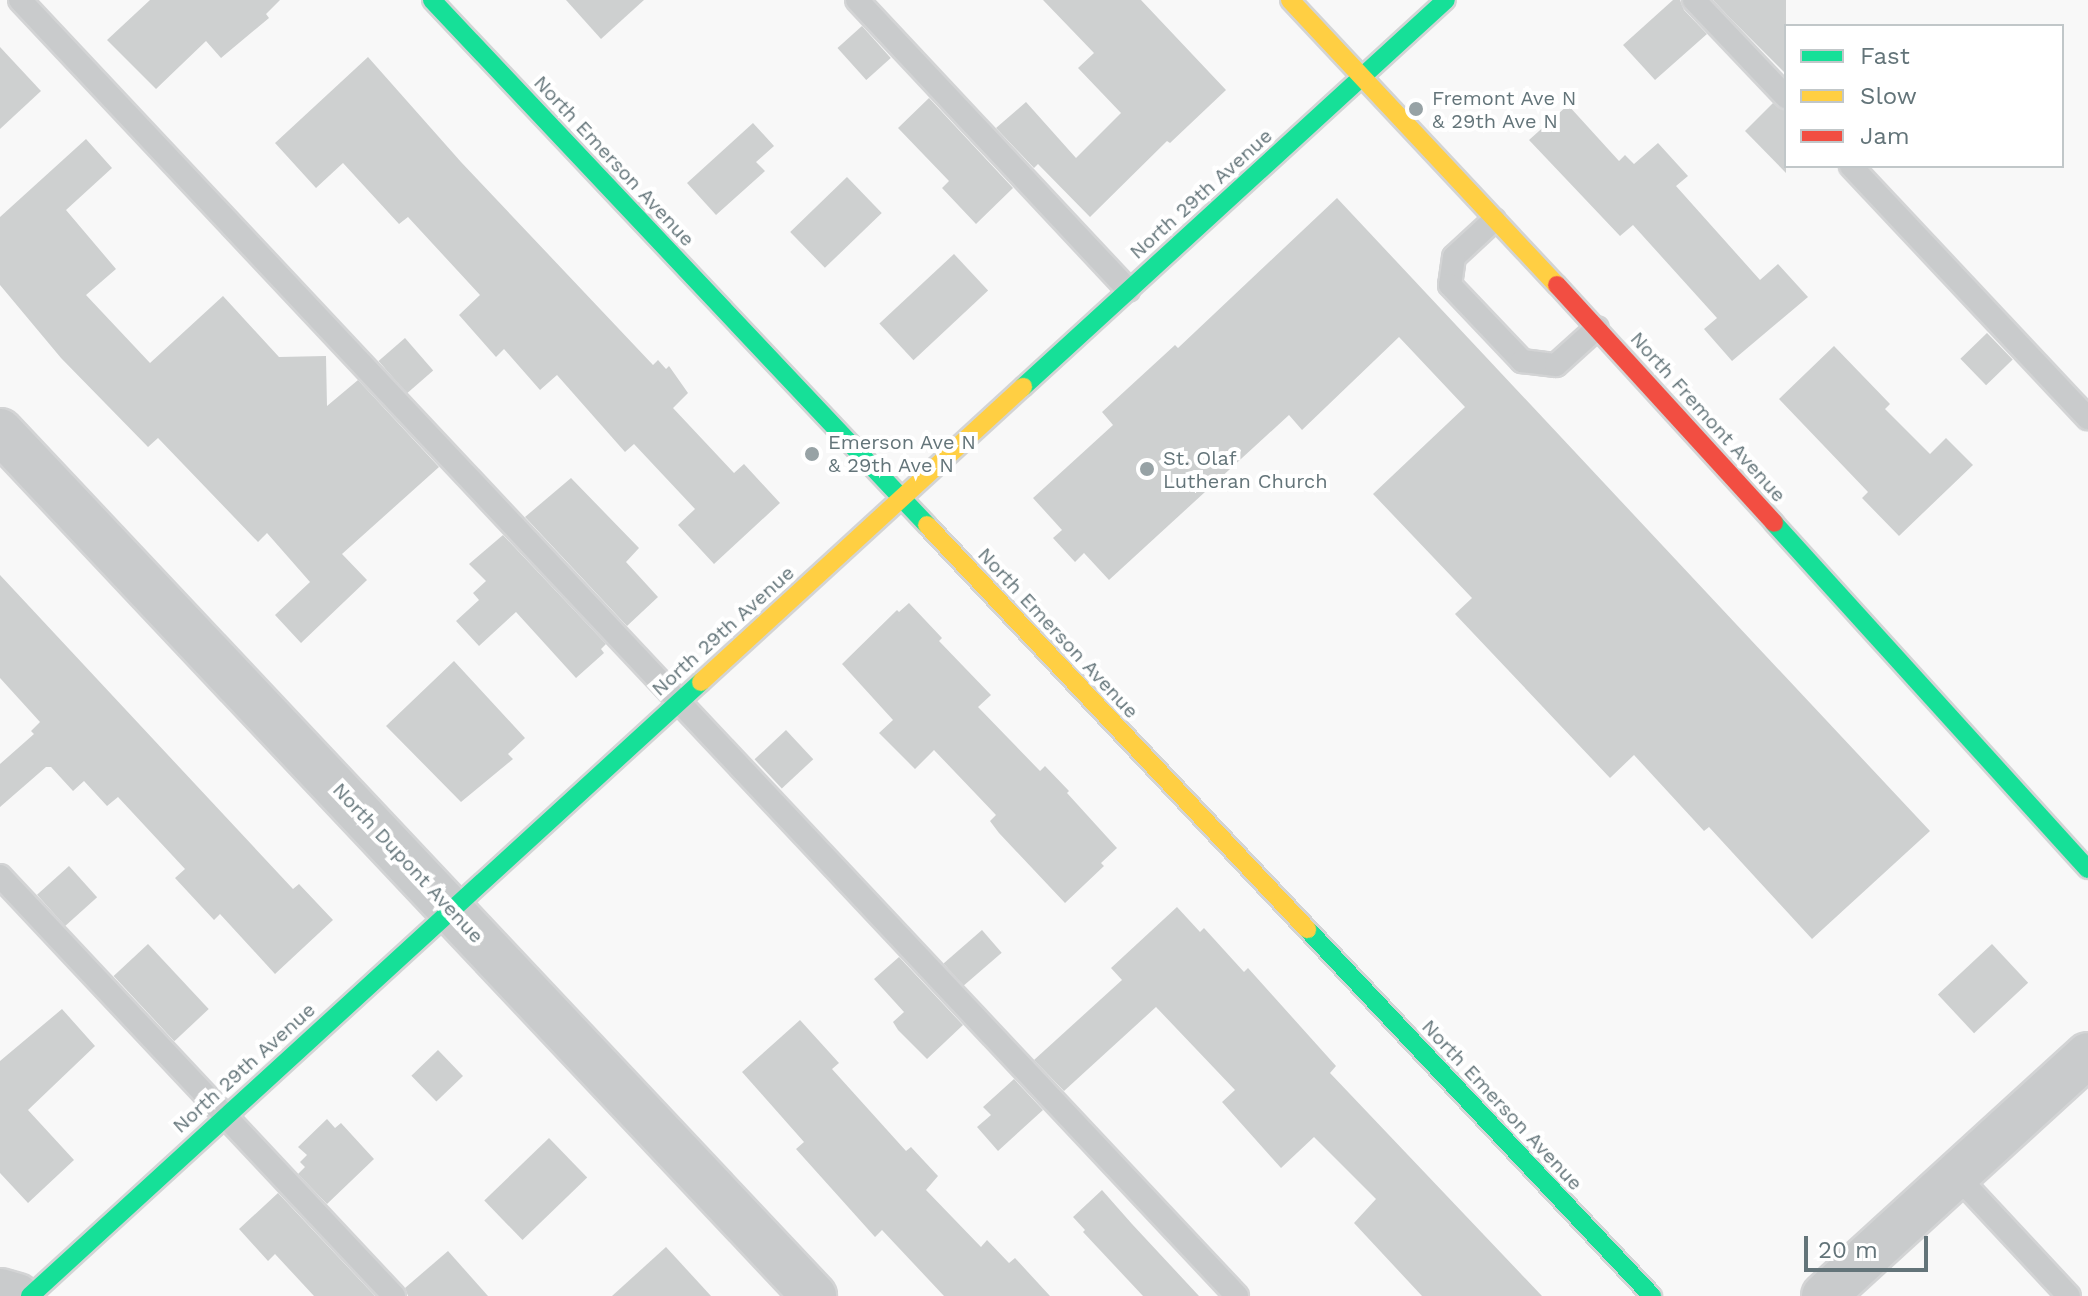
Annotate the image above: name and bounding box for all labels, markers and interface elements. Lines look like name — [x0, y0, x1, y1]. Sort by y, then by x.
legend — [1784, 24, 2064, 168]
text: Fast — [1860, 42, 1910, 70]
street label: North Emerson Avenue — [528, 70, 700, 252]
text: Slow — [1860, 82, 1917, 110]
place label: Fremont Ave N & 29th Ave N — [1432, 86, 1577, 133]
marker: Fremont Ave N & 29th Ave N — [1407, 100, 1425, 118]
text: Jam — [1860, 122, 1910, 150]
street label: North 29th Avenue — [1125, 124, 1277, 264]
street label: North Fremont Avenue — [1625, 327, 1791, 507]
place label: Emerson Ave N & 29th Ave N — [828, 430, 977, 477]
marker: Emerson Ave N & 29th Ave N — [803, 445, 821, 463]
place label: St. Olaf Lutheran Church — [1163, 446, 1328, 493]
marker: St. Olaf Lutheran Church — [1138, 460, 1156, 478]
street label: North Emerson Avenue — [972, 542, 1144, 724]
street label: North 29th Avenue — [647, 561, 799, 701]
street label: North Dupont Avenue — [327, 778, 489, 948]
street label: North 29th Avenue — [168, 998, 320, 1138]
street label: North Emerson Avenue — [1416, 1014, 1588, 1196]
scale bar — [1808, 1220, 1932, 1270]
text: 20 m — [1818, 1236, 1878, 1264]

